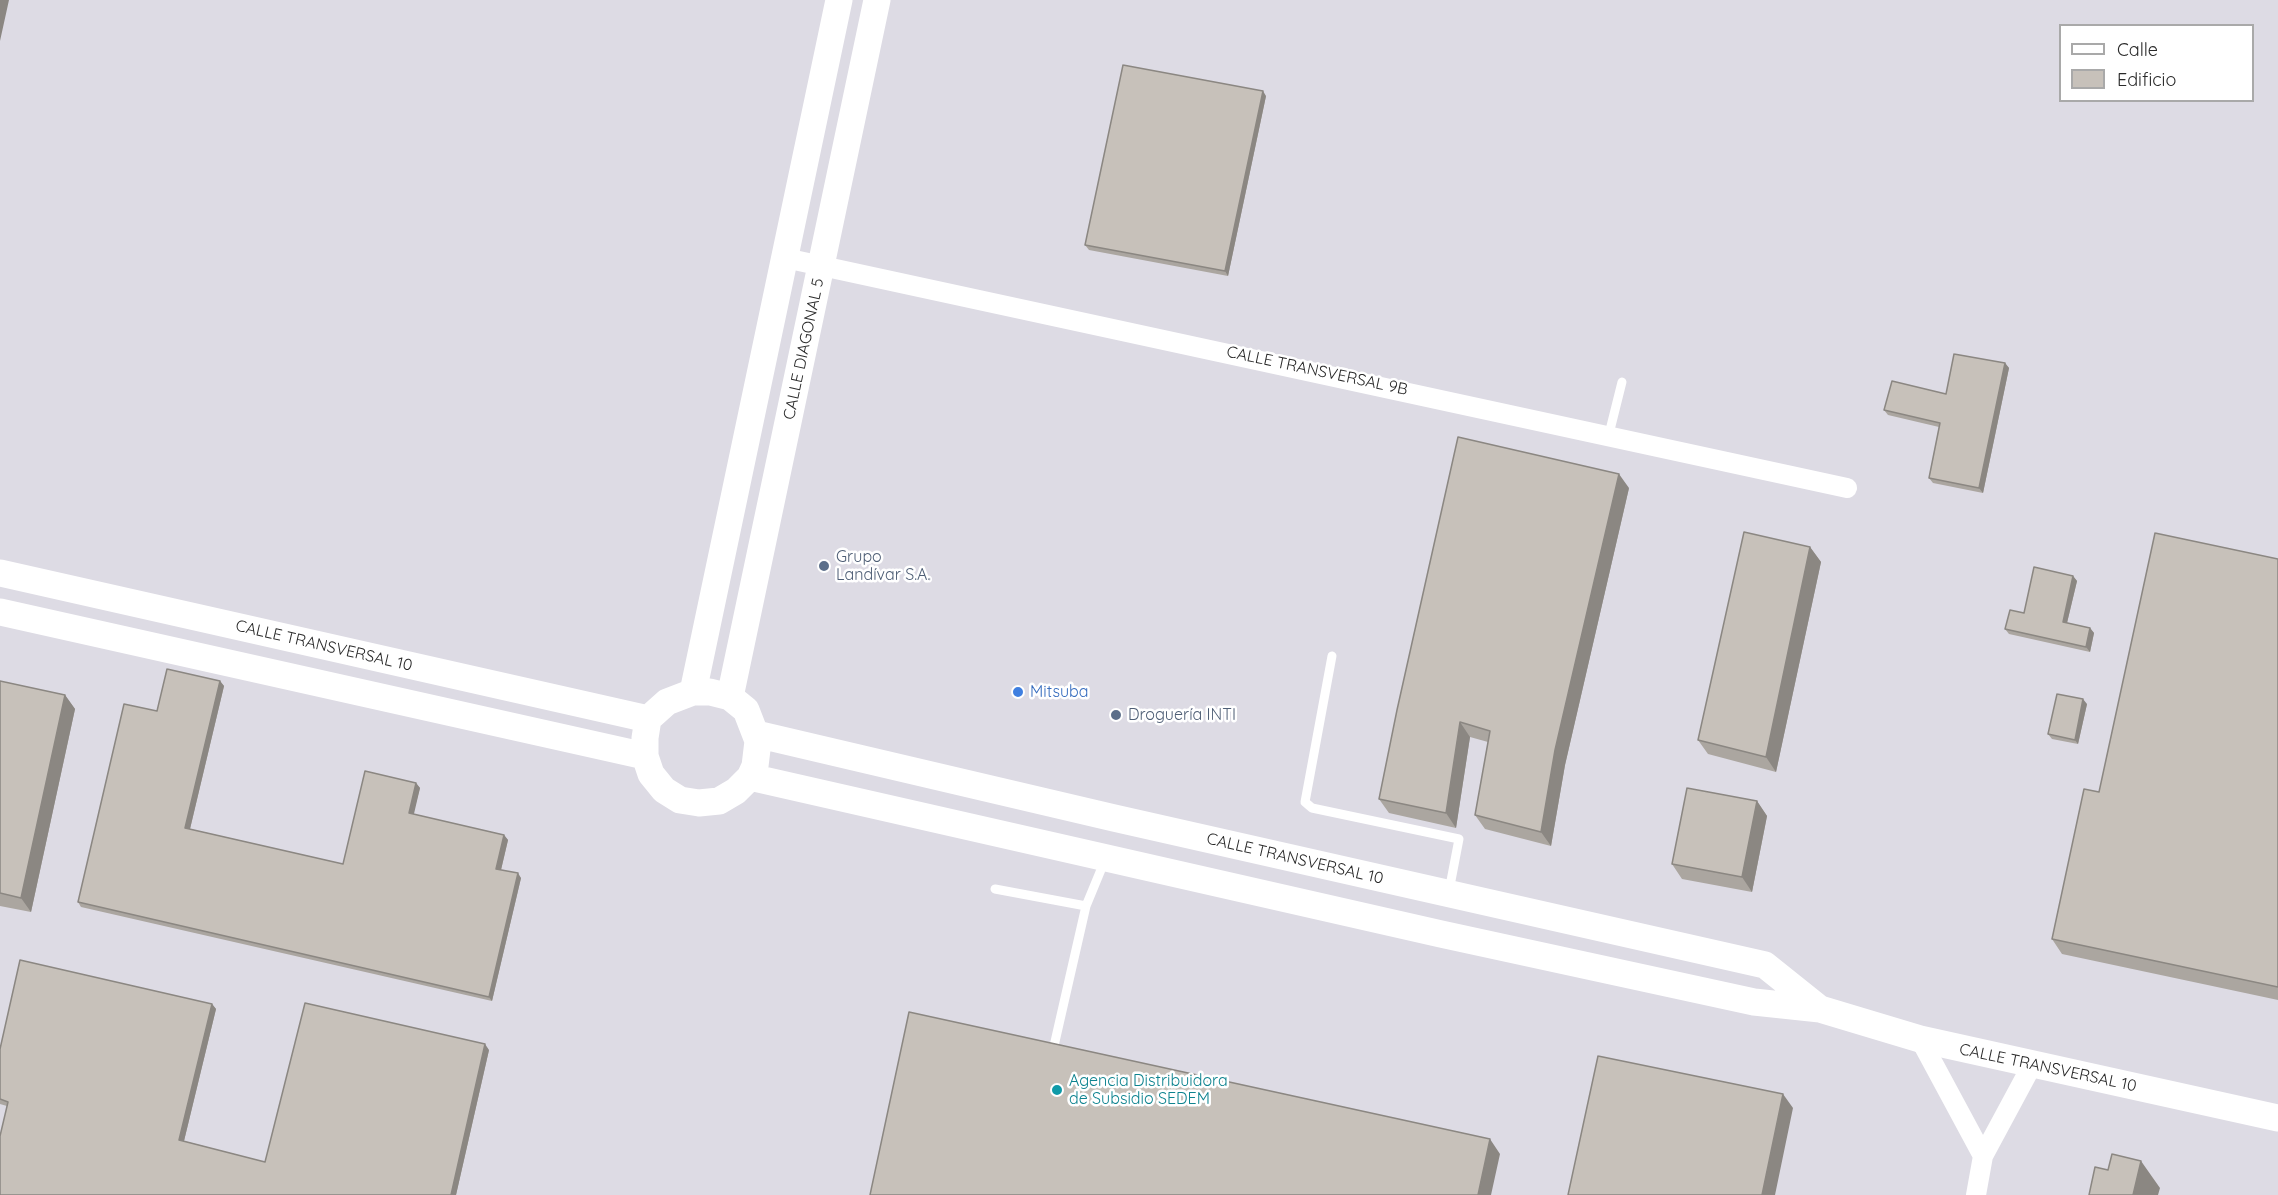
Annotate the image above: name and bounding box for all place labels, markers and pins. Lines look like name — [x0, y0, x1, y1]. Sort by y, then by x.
place label: Grupo Landívar S.A. — [836, 547, 930, 585]
marker: Grupo Landívar S.A. — [817, 559, 831, 573]
place label: Mitsuba — [1030, 682, 1088, 702]
marker: Mitsuba — [1011, 685, 1025, 699]
place label: Droguería INTI — [1128, 705, 1236, 725]
marker: Droguería INTI — [1109, 708, 1123, 722]
place label: Agencia Distribuidora de Subsidio SEDEM — [1069, 1071, 1228, 1109]
marker: Agencia Distribuidora de Subsidio SEDEM — [1050, 1083, 1064, 1097]

